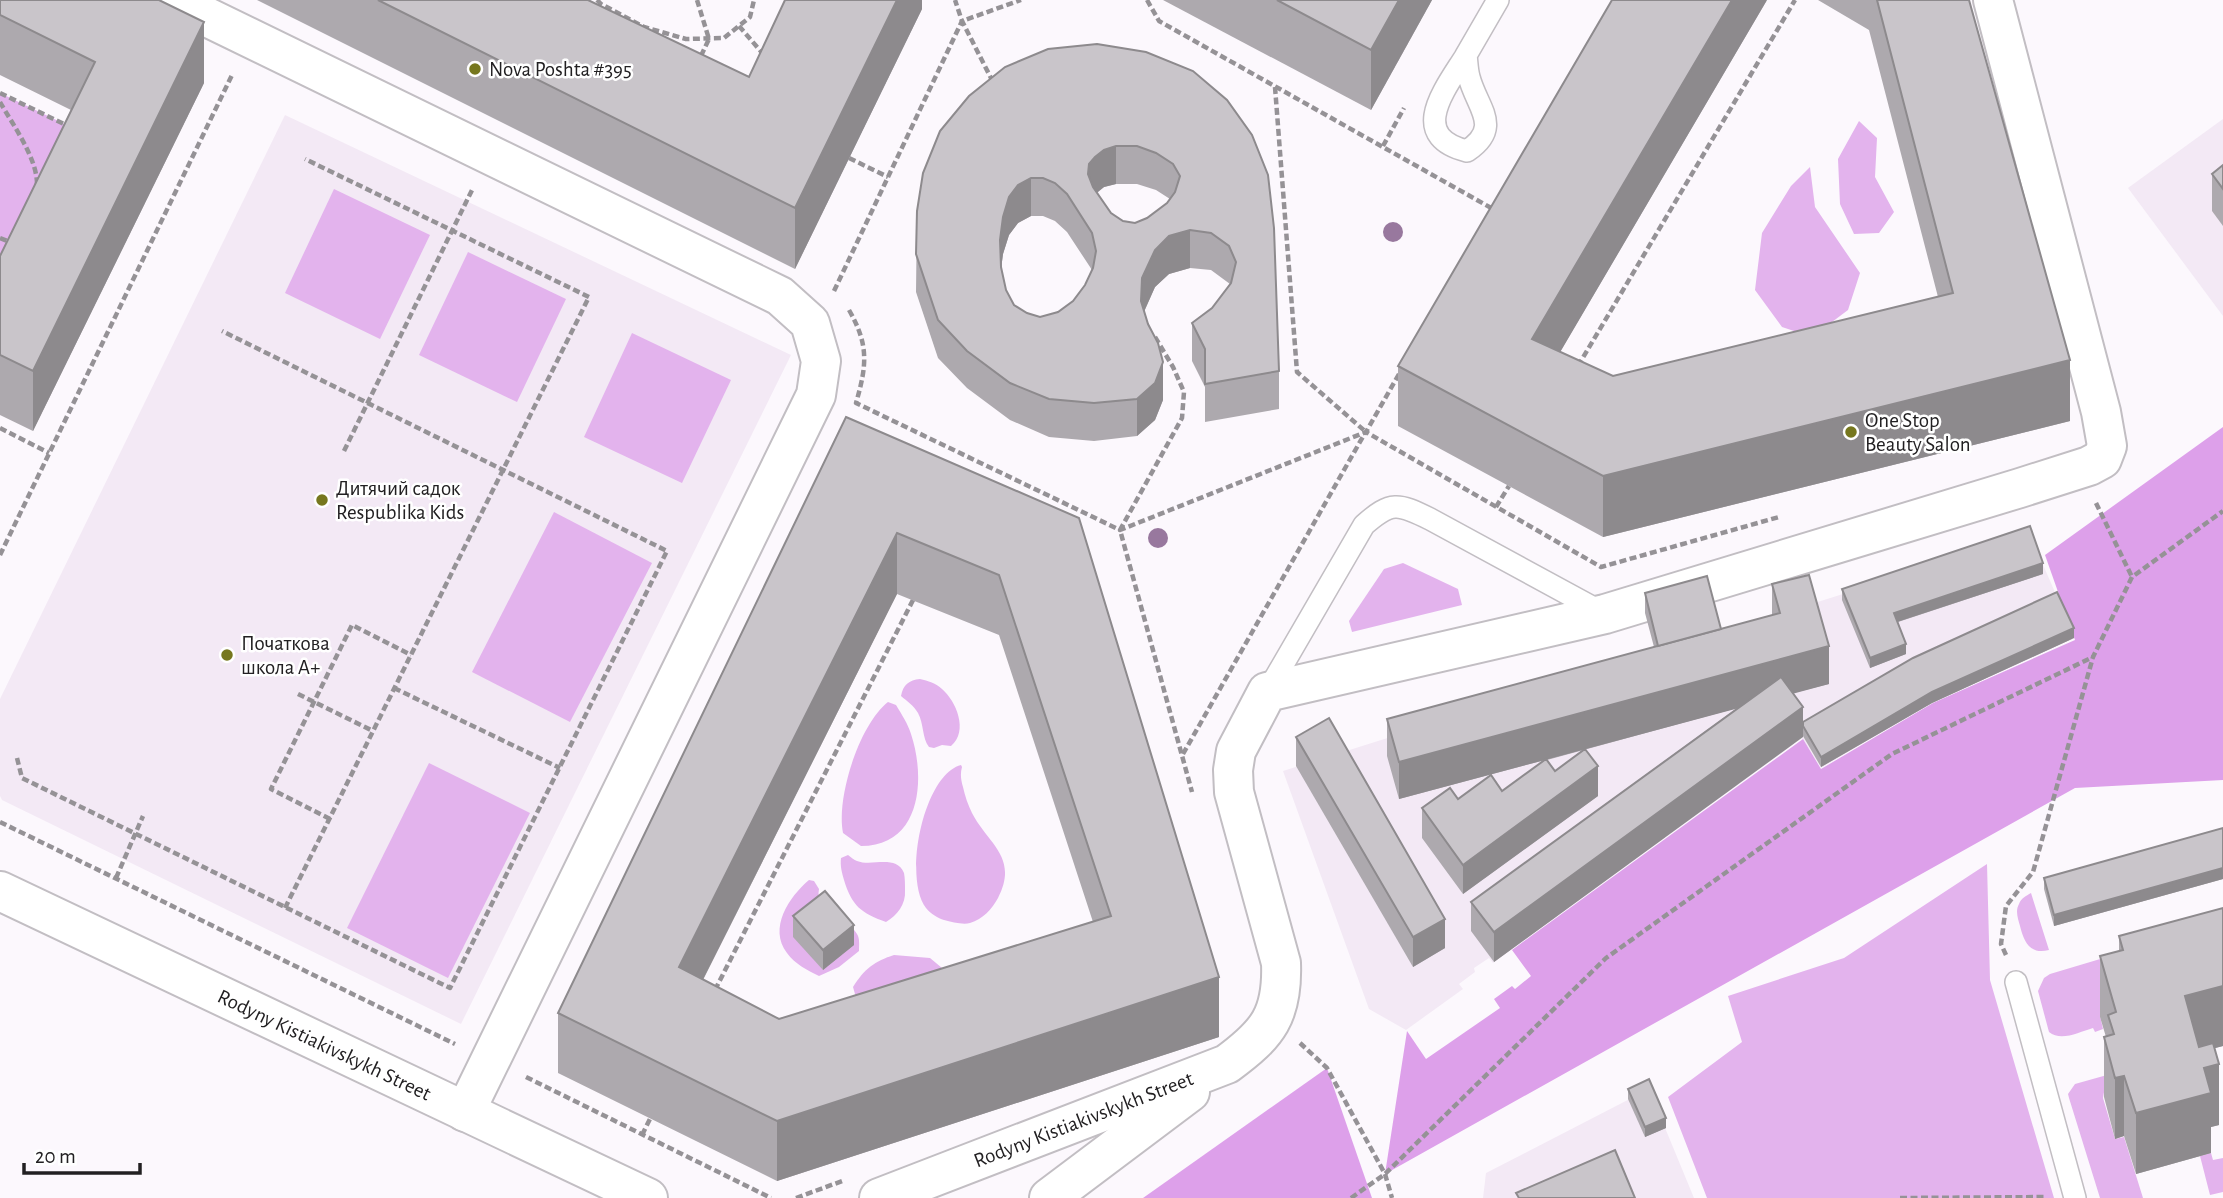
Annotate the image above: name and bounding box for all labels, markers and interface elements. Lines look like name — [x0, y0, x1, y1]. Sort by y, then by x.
place label: Nova Poshta #395 — [489, 59, 632, 80]
marker: Nova Poshta #395 — [467, 61, 483, 77]
place label: One Stop Beauty Salon — [1865, 410, 1971, 455]
marker: One Stop Beauty Salon — [1843, 424, 1859, 440]
place label: Дитячий садок Respublika Kids — [336, 478, 464, 523]
marker: Дитячий садок Respublika Kids — [314, 492, 330, 508]
place label: Початкова школа А+ — [241, 633, 330, 678]
marker: Початкова школа А+ — [219, 647, 235, 663]
street label: Rodyny Kistiakivskykh Street — [215, 985, 435, 1104]
street label: Rodyny Kistiakivskykh Street — [971, 1068, 1196, 1171]
scale bar — [24, 1132, 140, 1176]
text: 20 m — [35, 1146, 76, 1167]

